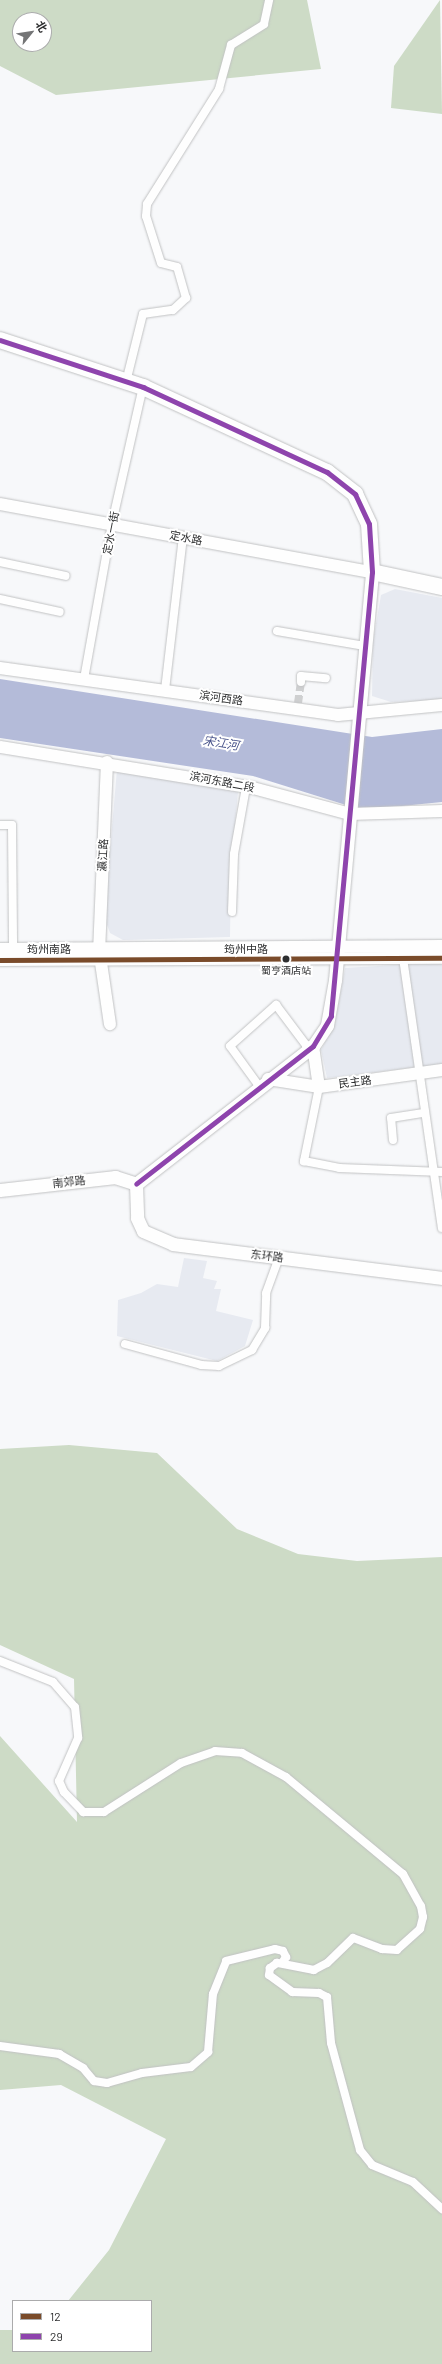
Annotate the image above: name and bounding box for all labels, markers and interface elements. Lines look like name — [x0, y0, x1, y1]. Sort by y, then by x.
north arrow — [12, 12, 52, 52]
text: 北 — [34, 18, 50, 34]
street label: 定水一街 — [100, 510, 122, 556]
street label: 定水路 — [169, 528, 203, 548]
street label: 滨河西路 — [198, 688, 244, 708]
water label: 宋江河 — [202, 733, 240, 753]
street label: 滨河东路二段 — [188, 769, 256, 795]
street label: 瀛江路 — [96, 838, 110, 872]
street label: 筠州南路 — [27, 942, 71, 956]
street label: 筠州中路 — [224, 942, 268, 956]
marker: 蜀亨酒店站 — [281, 954, 291, 964]
place label: 蜀亨酒店站 — [261, 965, 311, 977]
street label: 民主路 — [338, 1073, 372, 1091]
street label: 南郊路 — [52, 1174, 86, 1190]
street label: 东环路 — [250, 1247, 284, 1265]
legend — [12, 2300, 152, 2352]
text: 12 — [50, 2309, 61, 2323]
text: 29 — [50, 2329, 63, 2343]

